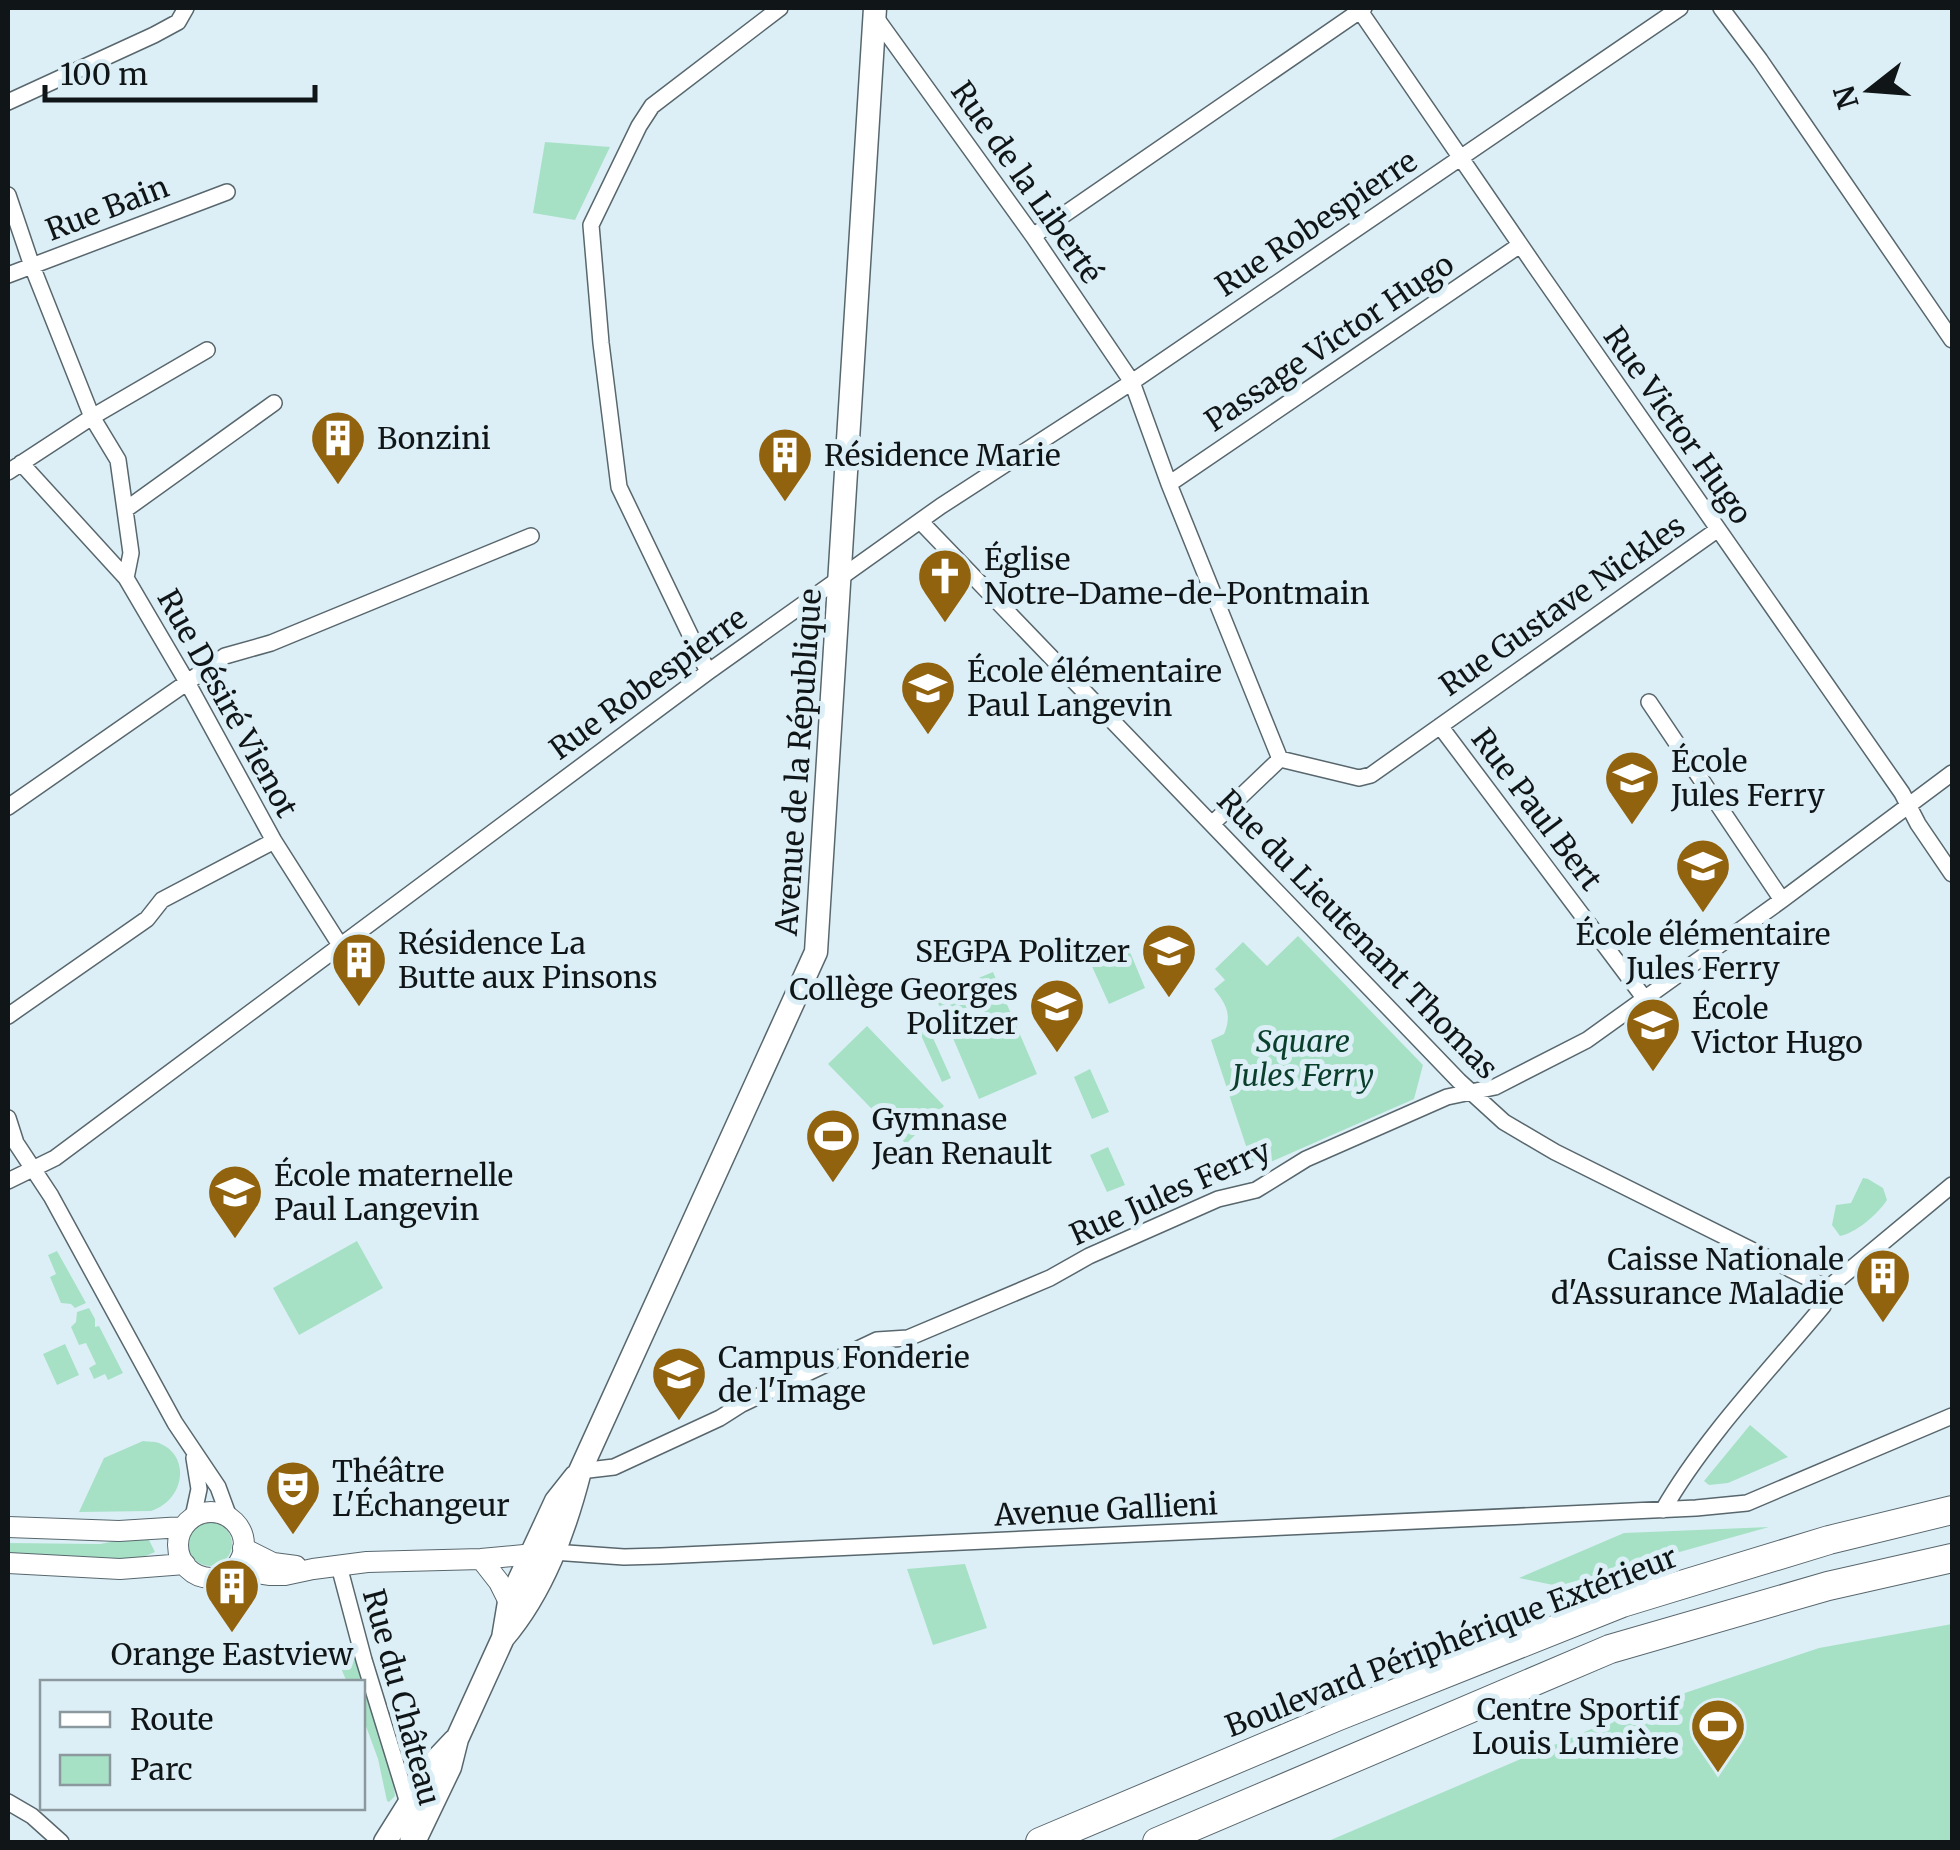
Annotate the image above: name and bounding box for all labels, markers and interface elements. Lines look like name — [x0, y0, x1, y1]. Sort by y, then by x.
scale bar — [45, 40, 315, 102]
north arrow — [1820, 40, 1920, 140]
text: 100 m — [60, 55, 148, 93]
street label: Rue de la Liberté — [943, 74, 1111, 290]
text: N — [1826, 81, 1867, 113]
street label: Rue Robespierre — [1208, 142, 1424, 304]
street label: Rue Bain — [40, 167, 174, 249]
street label: Passage Victor Hugo — [1197, 245, 1461, 439]
street label: Rue Victor Hugo — [1596, 319, 1760, 531]
building icon: Bonzini — [308, 408, 368, 487]
place label: Bonzini — [377, 419, 491, 457]
building icon: Résidence Marie — [755, 425, 815, 504]
place label: Résidence Marie — [824, 436, 1061, 474]
street label: Rue Gustave Nickles — [1432, 506, 1692, 704]
place label: Église Notre-Dame-de-Pontmain — [984, 540, 1370, 612]
church icon: Église Notre-Dame-de-Pontmain — [915, 546, 975, 625]
street label: Rue Désiré Vienot — [150, 582, 307, 824]
street label: Avenue de la République — [767, 587, 829, 938]
street label: Rue Robespierre — [542, 599, 754, 767]
place label: École élémentaire Paul Langevin — [967, 652, 1222, 724]
school or university icon: École élémentaire Paul Langevin — [898, 658, 958, 737]
street label: Rue Paul Bert — [1464, 720, 1611, 898]
place label: École Jules Ferry — [1670, 742, 1825, 814]
school or university icon: École Jules Ferry — [1602, 748, 1662, 827]
street label: Rue du Lieutenant Thomas — [1210, 781, 1506, 1087]
school or university icon: École élémentaire Jules Ferry — [1673, 836, 1733, 915]
place label: École élémentaire Jules Ferry — [1576, 915, 1830, 987]
school or university icon: SEGPA Politzer — [1139, 921, 1199, 1000]
place label: Résidence La Butte aux Pinsons — [398, 924, 657, 996]
building icon: Résidence La Butte aux Pinsons — [329, 930, 389, 1009]
place label: SEGPA Politzer — [915, 932, 1130, 970]
place label: Collège Georges Politzer — [789, 970, 1018, 1042]
school or university icon: Collège Georges Politzer — [1027, 976, 1087, 1055]
place label: École Victor Hugo — [1691, 989, 1863, 1061]
school or university icon: École Victor Hugo — [1623, 995, 1683, 1074]
park label: Square Jules Ferry — [1229, 1022, 1374, 1094]
place label: Gymnase Jean Renault — [871, 1100, 1052, 1172]
sports icon: Gymnase Jean Renault — [803, 1106, 863, 1185]
street label: Rue Jules Ferry — [1064, 1131, 1277, 1253]
place label: École maternelle Paul Langevin — [274, 1156, 513, 1228]
school or university icon: École maternelle Paul Langevin — [205, 1162, 265, 1241]
place label: Caisse Nationale d'Assurance Maladie — [1551, 1240, 1844, 1312]
building icon: Caisse Nationale d'Assurance Maladie — [1853, 1246, 1913, 1325]
place label: Campus Fonderie de l'Image — [718, 1338, 970, 1410]
school or university icon: Campus Fonderie de l'Image — [649, 1344, 709, 1423]
place label: Théâtre L'Échangeur — [332, 1452, 510, 1524]
theatre icon: Théâtre L'Échangeur — [263, 1458, 323, 1537]
street label: Avenue Gallieni — [992, 1484, 1219, 1534]
street label: Boulevard Périphérique Extérieur — [1220, 1537, 1682, 1745]
building icon: Orange Eastview — [202, 1556, 262, 1635]
street label: Rue du Château — [355, 1585, 449, 1809]
place label: Orange Eastview — [111, 1635, 354, 1673]
legend — [40, 1680, 365, 1810]
place label: Centre Sportif Louis Lumière — [1472, 1690, 1681, 1762]
sports icon: Centre Sportif Louis Lumière — [1688, 1696, 1748, 1775]
text: Route — [130, 1700, 213, 1738]
text: Parc — [130, 1750, 193, 1788]

